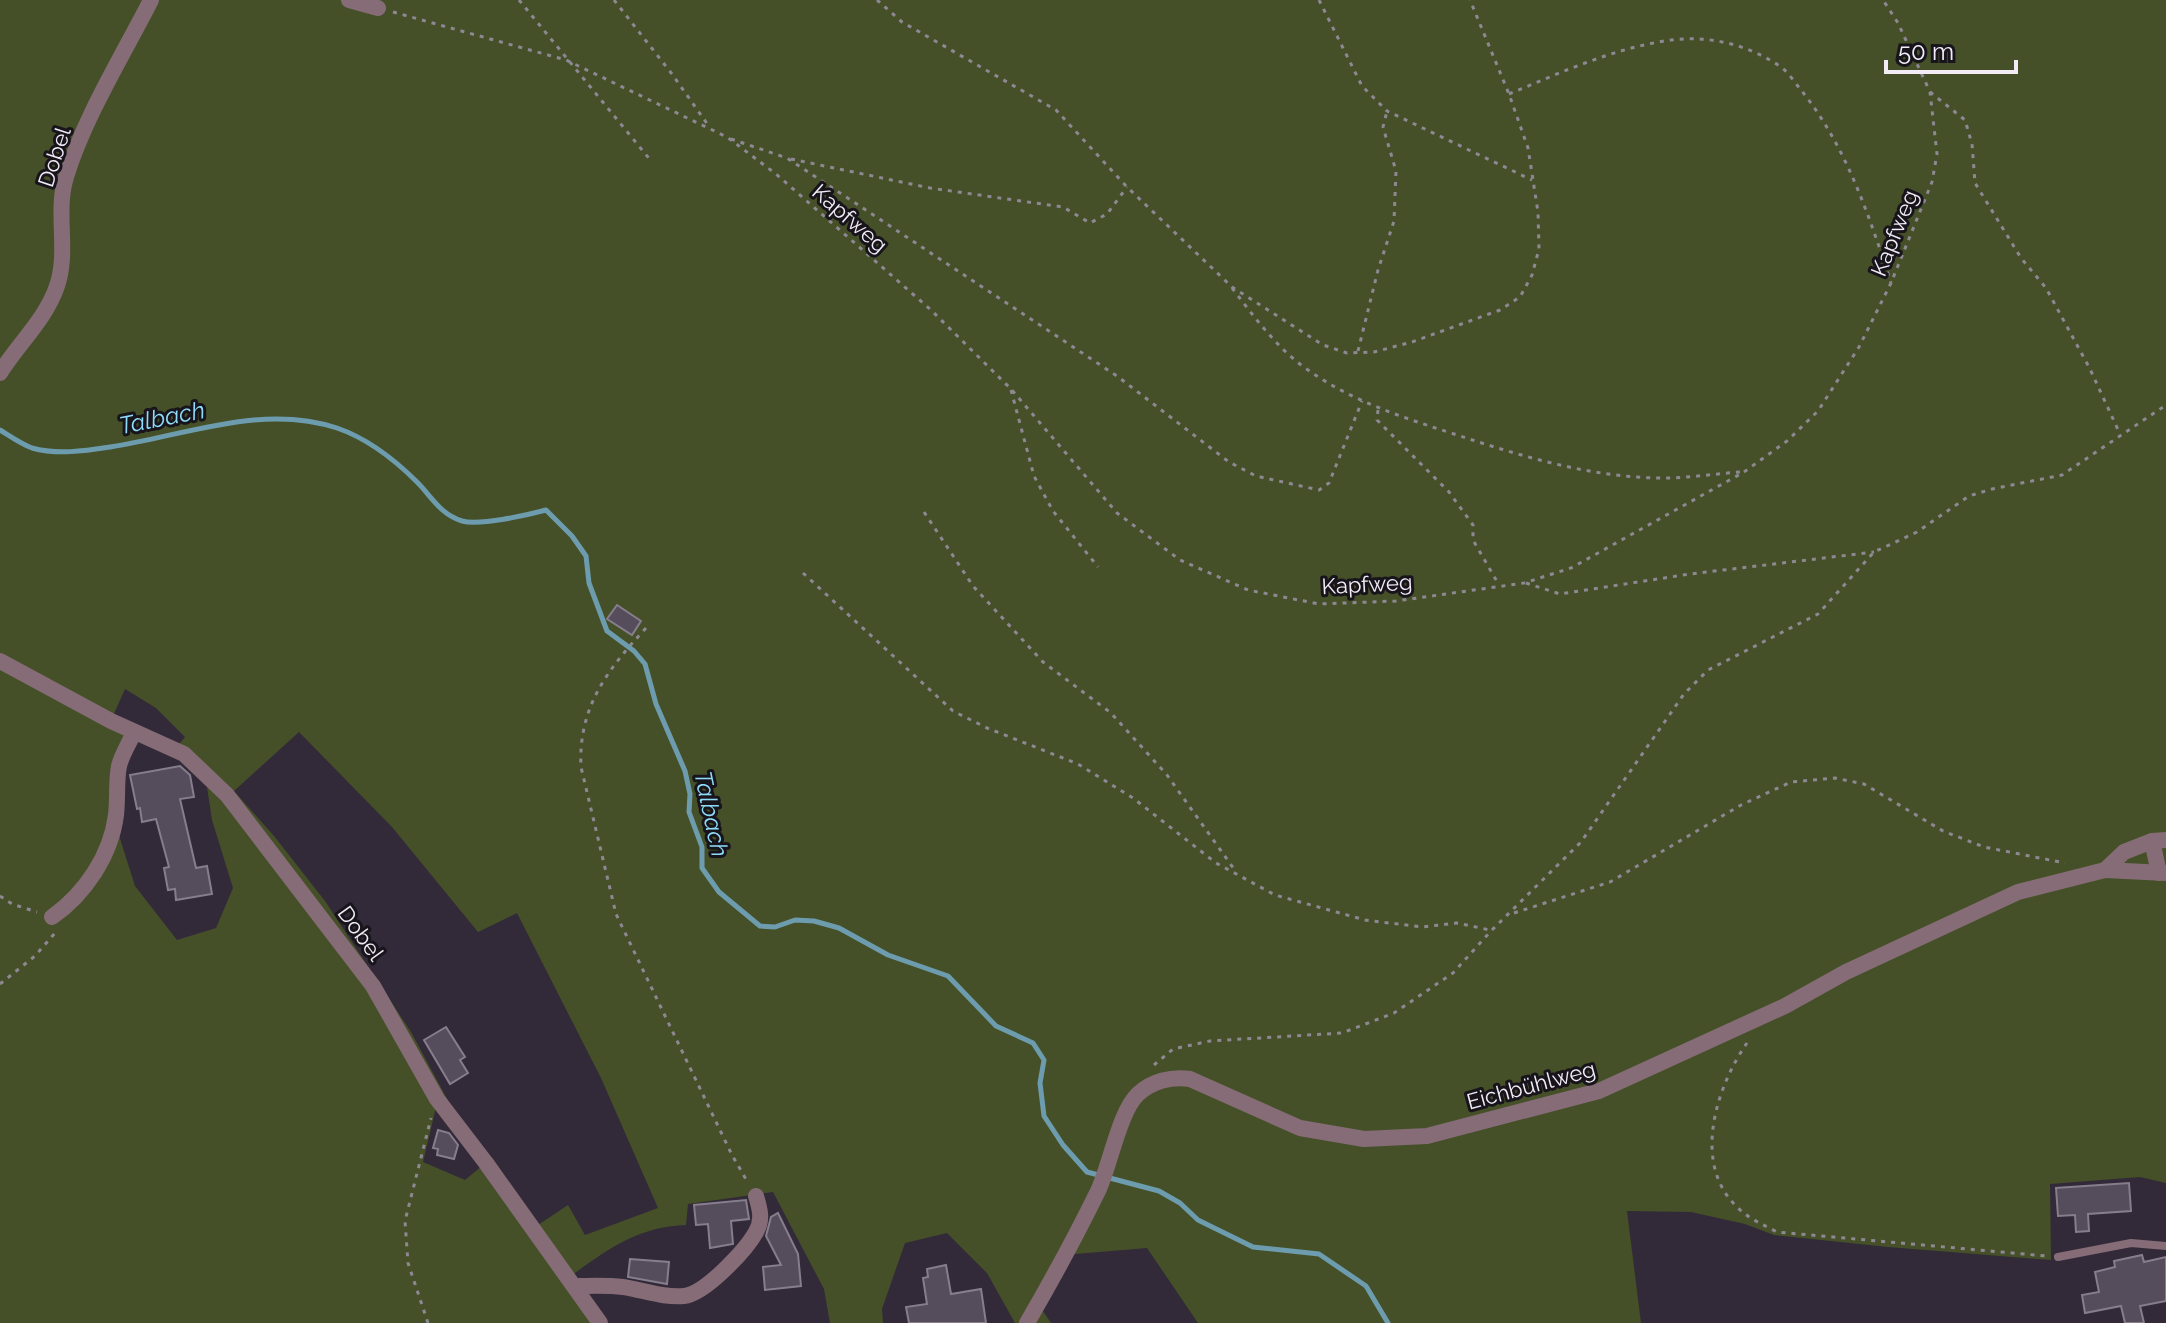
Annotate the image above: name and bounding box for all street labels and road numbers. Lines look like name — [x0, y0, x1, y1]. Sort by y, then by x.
street label: Dobel — [32, 124, 76, 190]
street label: Kapfweg — [807, 178, 893, 258]
street label: Kapfweg — [1865, 186, 1923, 280]
street label: Kapfweg — [1321, 569, 1413, 599]
street label: Dobel — [332, 901, 390, 965]
street label: Eichbühlweg — [1464, 1055, 1598, 1115]

